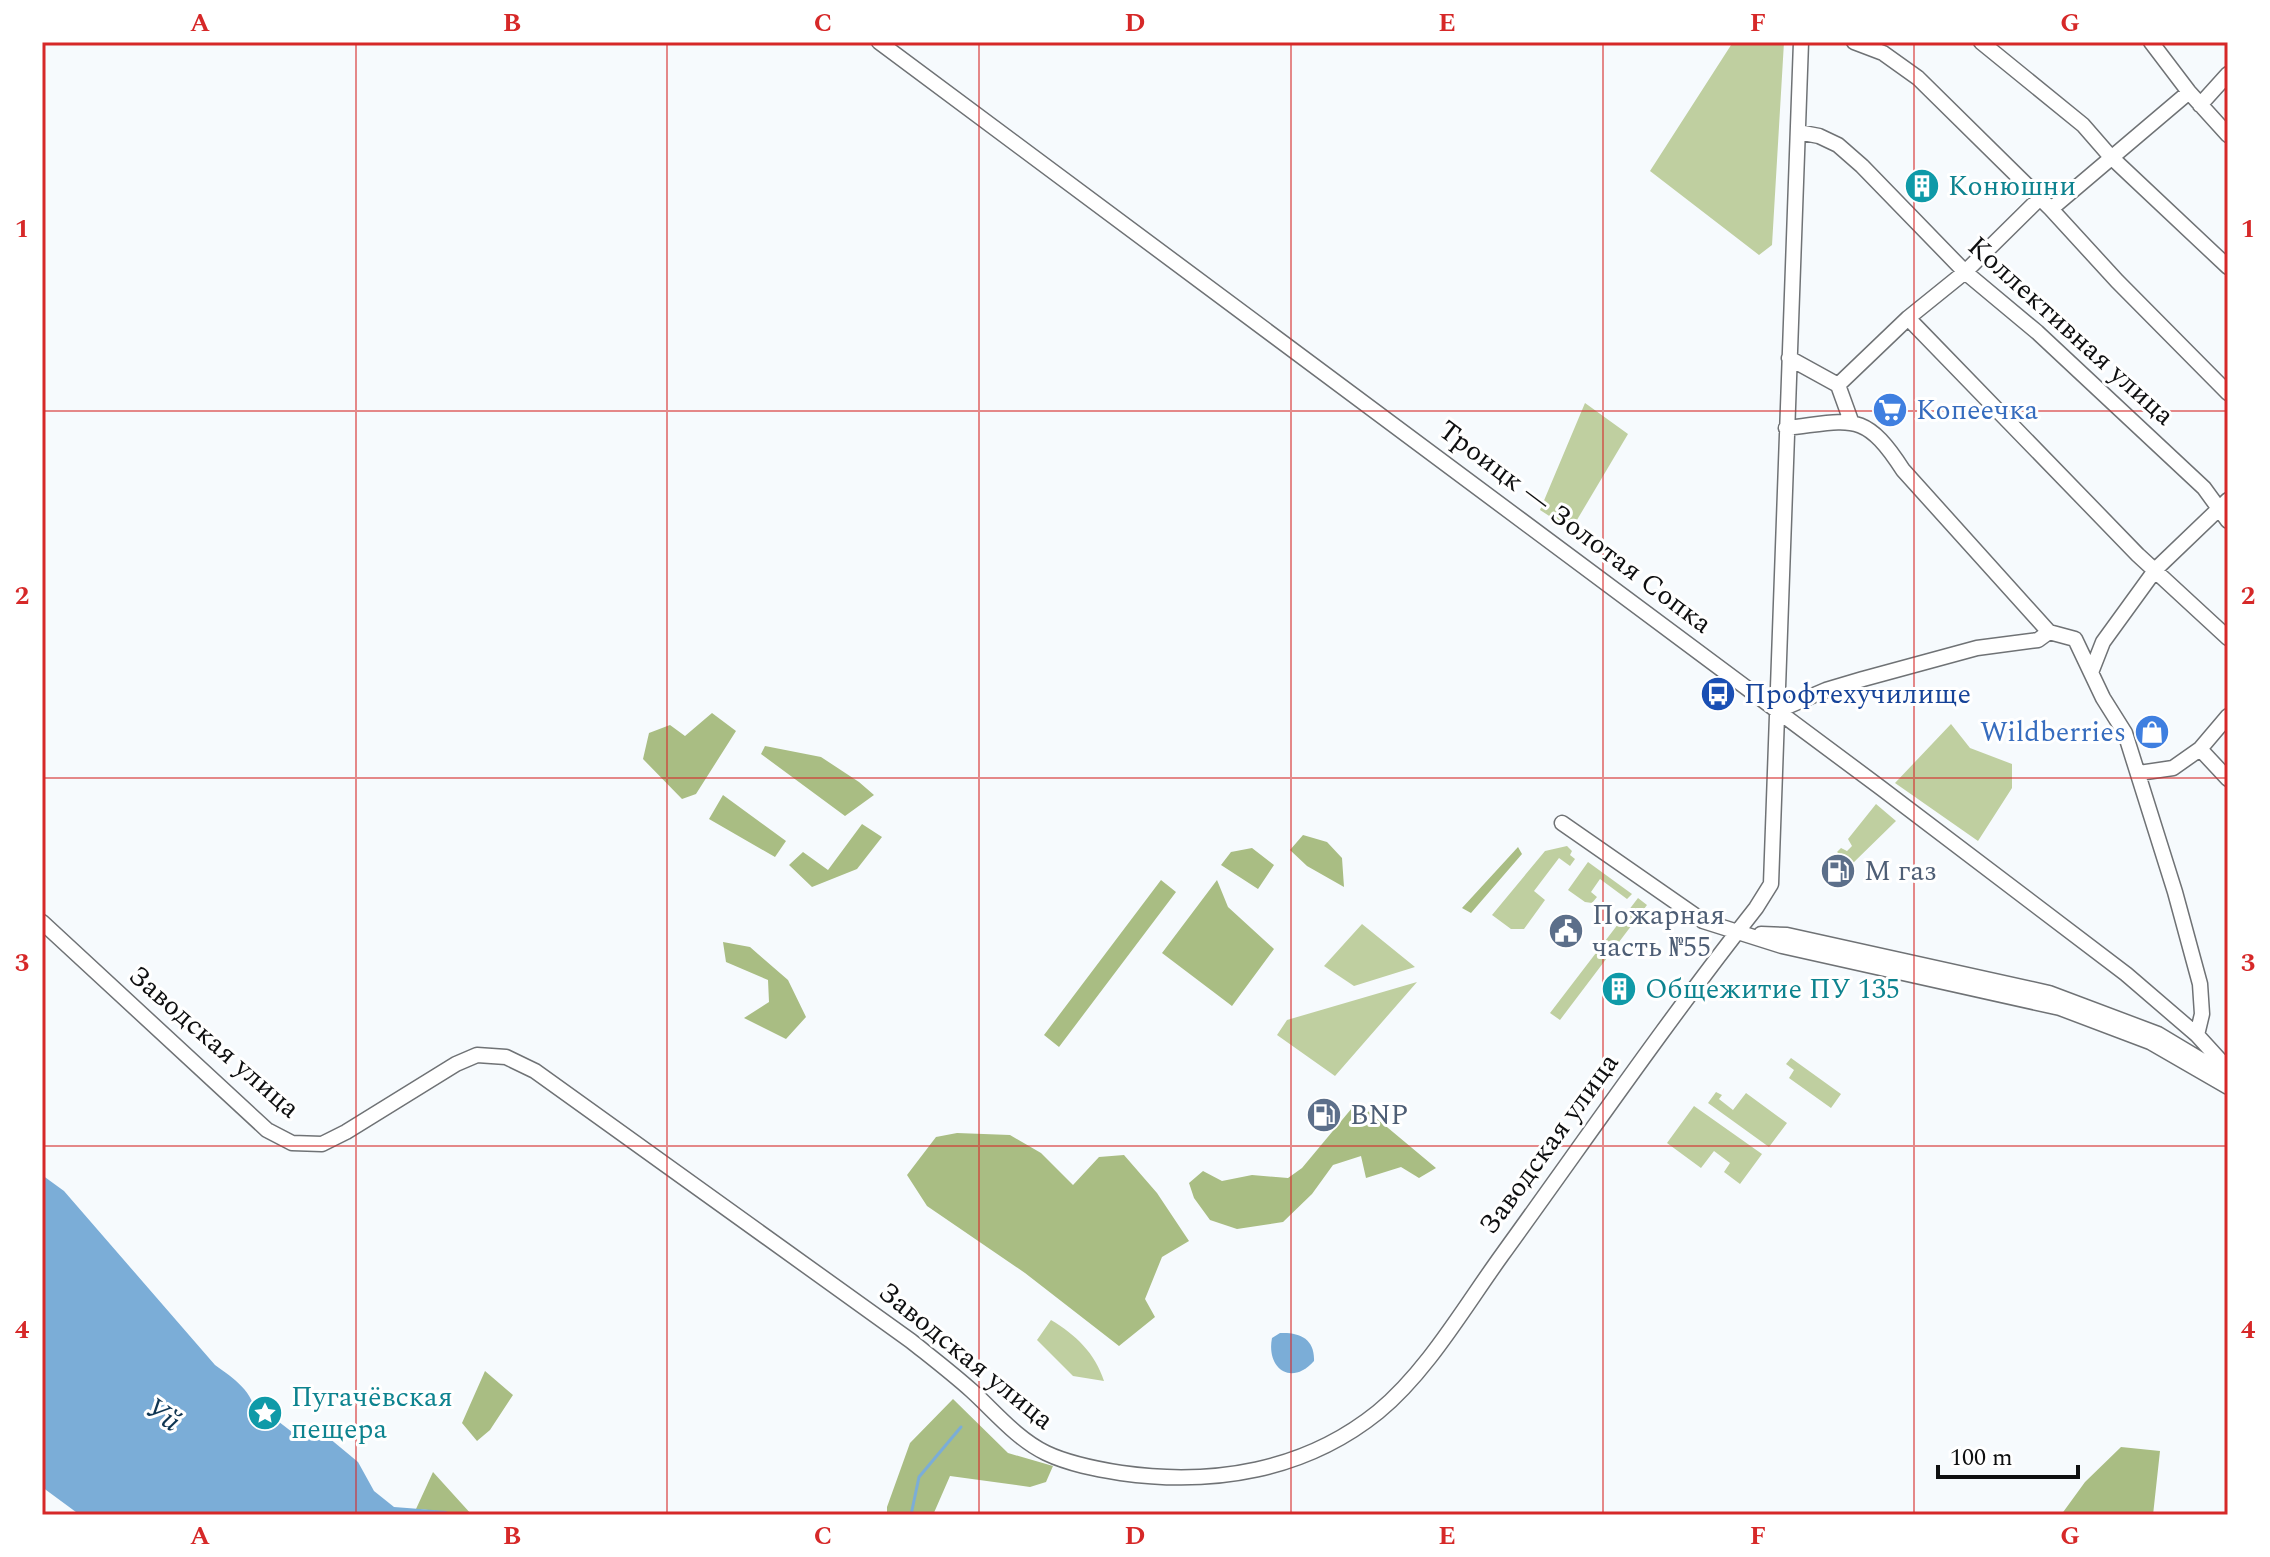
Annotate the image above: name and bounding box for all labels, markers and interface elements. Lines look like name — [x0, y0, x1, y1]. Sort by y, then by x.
text: A — [190, 3, 210, 43]
text: B — [503, 3, 521, 43]
text: C — [814, 3, 832, 43]
text: D — [1125, 3, 1145, 43]
text: E — [1438, 3, 1456, 43]
text: F — [1750, 3, 1766, 43]
text: G — [2060, 3, 2080, 43]
place label: Конюшни — [1948, 165, 2076, 208]
building icon: Конюшни — [1903, 167, 1941, 205]
text: 1 — [15, 209, 29, 249]
text: 1 — [2241, 209, 2255, 249]
street label: Коллективная улица — [1958, 226, 2185, 436]
place label: Копеечка — [1916, 389, 2039, 432]
supermarket icon: Копеечка — [1871, 391, 1909, 429]
street label: Троицк — Золотая Сопка — [1429, 409, 1721, 645]
text: 2 — [15, 576, 29, 616]
text: 2 — [2241, 576, 2255, 616]
place label: Профтехучилище — [1744, 673, 1971, 716]
bus stop icon: Профтехучилище — [1699, 675, 1737, 713]
place label: Wildberries — [1980, 711, 2126, 754]
shop icon: Wildberries — [2133, 713, 2171, 751]
place label: М газ — [1864, 850, 1937, 893]
fuel station icon: М газ — [1819, 852, 1857, 890]
place label: Пожарная часть №55 — [1592, 894, 1725, 969]
public building icon: Пожарная часть №55 — [1547, 912, 1585, 950]
text: 3 — [15, 943, 29, 983]
text: 3 — [2241, 943, 2255, 983]
street label: Заводская улица — [118, 955, 310, 1129]
place label: Общежитие ПУ 135 — [1645, 968, 1900, 1011]
building icon: Общежитие ПУ 135 — [1600, 970, 1638, 1008]
street label: Заводская улица — [1468, 1044, 1630, 1244]
place label: BNP — [1350, 1094, 1408, 1137]
fuel station icon: BNP — [1305, 1096, 1343, 1134]
street label: Заводская улица — [869, 1271, 1064, 1441]
text: 4 — [15, 1310, 30, 1350]
text: 4 — [2241, 1310, 2256, 1350]
place label: Пугачёвская пещера — [291, 1376, 453, 1451]
water label: Уй — [135, 1386, 191, 1444]
place icon: Пугачёвская пещера — [246, 1394, 284, 1432]
scale bar — [1938, 1429, 2078, 1479]
text: 100 m — [1950, 1440, 2013, 1476]
text: A — [190, 1516, 210, 1556]
text: B — [503, 1516, 521, 1556]
text: C — [814, 1516, 832, 1556]
text: D — [1125, 1516, 1145, 1556]
text: E — [1438, 1516, 1456, 1556]
text: F — [1750, 1516, 1766, 1556]
text: G — [2060, 1516, 2080, 1556]

